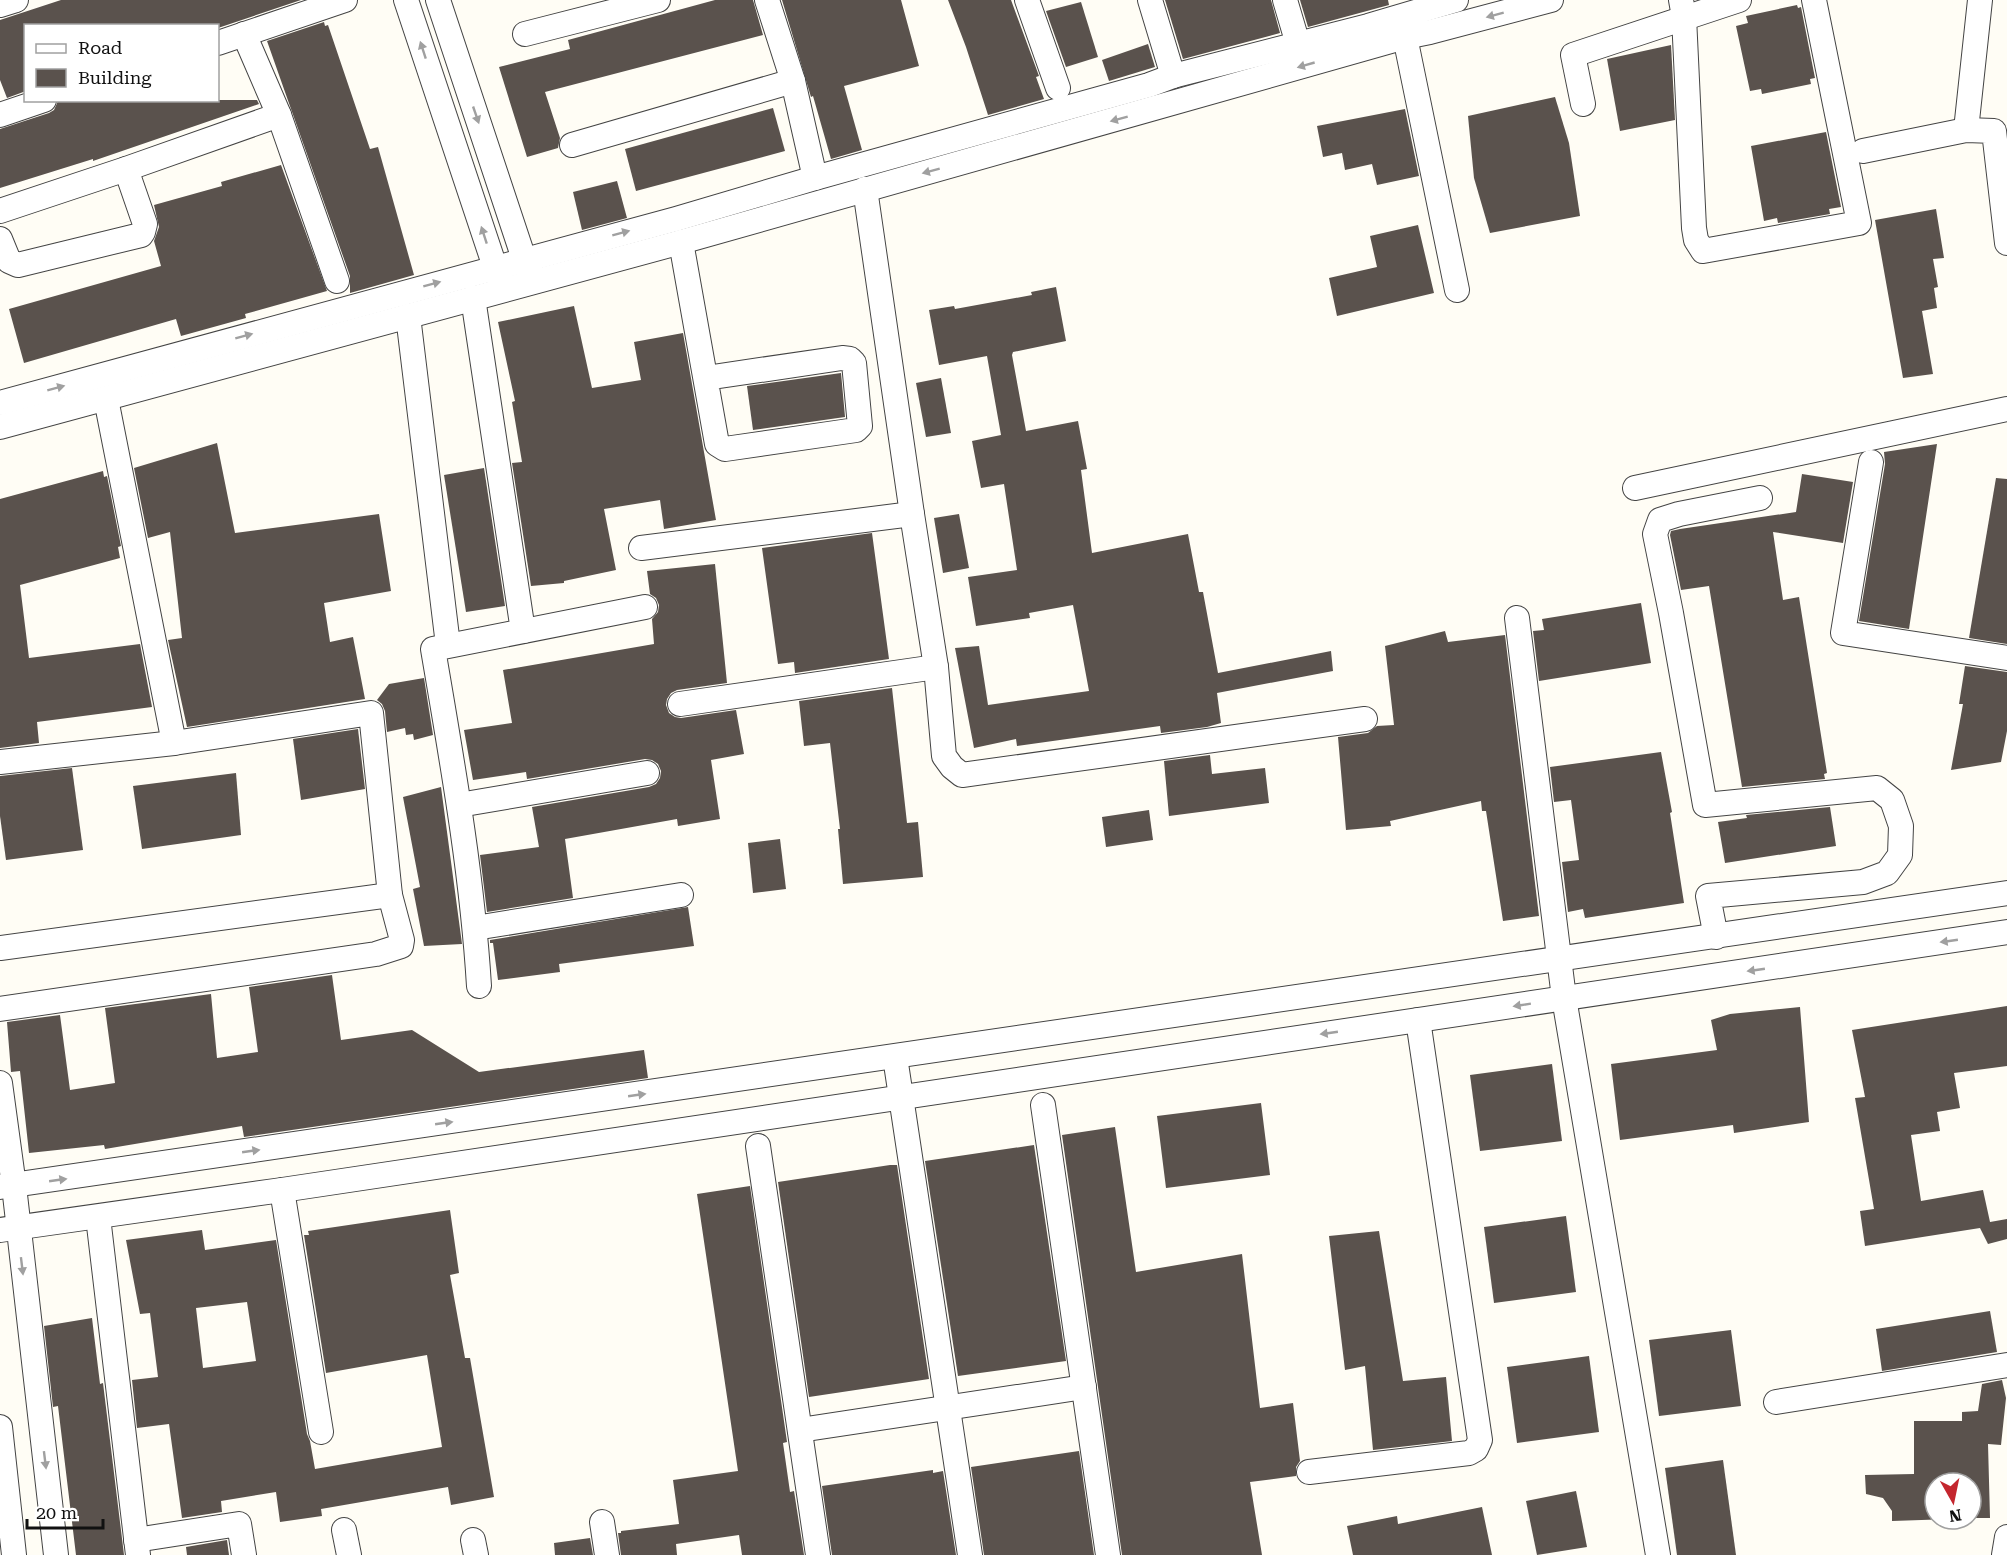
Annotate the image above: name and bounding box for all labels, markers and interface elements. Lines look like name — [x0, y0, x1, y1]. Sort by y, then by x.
one-way arrow — [1485, 11, 1503, 20]
legend — [24, 24, 219, 102]
text: Road — [78, 37, 123, 58]
one-way arrow — [417, 41, 427, 59]
one-way arrow — [1297, 61, 1315, 70]
text: Building — [78, 67, 152, 88]
one-way arrow — [472, 106, 482, 124]
one-way arrow — [1110, 115, 1128, 124]
one-way arrow — [922, 167, 940, 176]
one-way arrow — [479, 226, 489, 244]
one-way arrow — [612, 228, 630, 238]
one-way arrow — [423, 279, 442, 289]
one-way arrow — [236, 331, 254, 340]
one-way arrow — [47, 382, 66, 392]
one-way arrow — [1940, 937, 1959, 946]
one-way arrow — [1747, 965, 1766, 974]
one-way arrow — [1512, 1000, 1531, 1009]
one-way arrow — [1319, 1029, 1338, 1038]
one-way arrow — [627, 1090, 646, 1099]
one-way arrow — [434, 1119, 453, 1128]
one-way arrow — [242, 1147, 261, 1156]
one-way arrow — [49, 1175, 68, 1184]
one-way arrow — [18, 1257, 27, 1276]
one-way arrow — [40, 1451, 50, 1470]
north arrow — [1923, 1471, 1983, 1531]
scale bar — [27, 1492, 104, 1530]
text: 20 m — [36, 1502, 77, 1523]
text: N — [1948, 1505, 1963, 1526]

